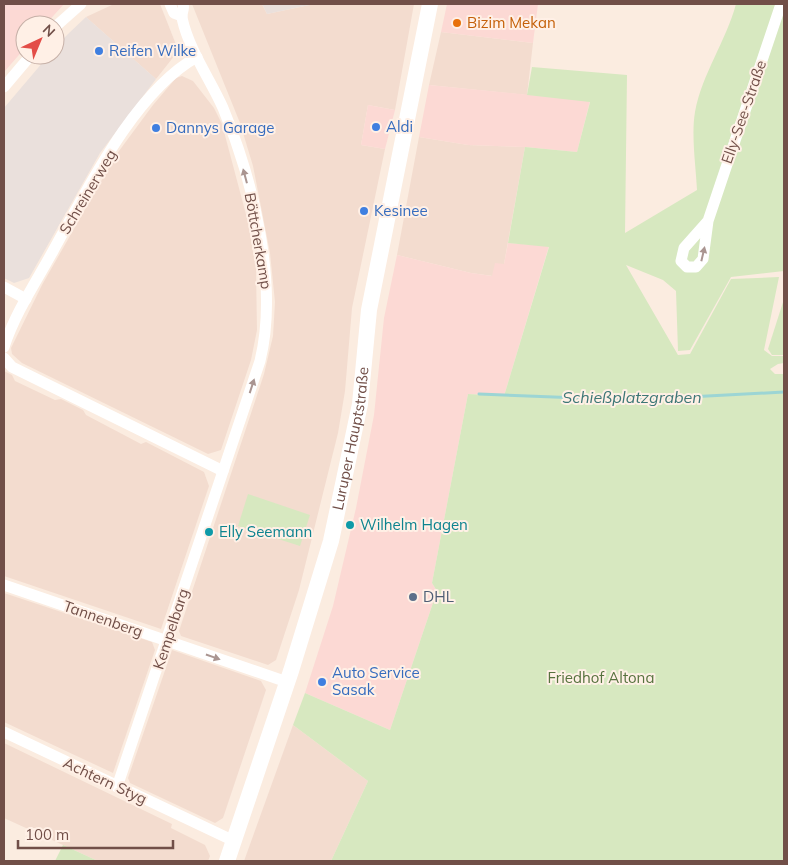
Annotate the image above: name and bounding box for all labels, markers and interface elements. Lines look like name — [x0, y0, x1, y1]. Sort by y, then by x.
place label: Bizim Mekan — [467, 13, 556, 32]
north arrow — [15, 15, 65, 65]
marker: Bizim Mekan — [451, 17, 463, 29]
text: N — [39, 21, 59, 41]
place label: Reifen Wilke — [109, 41, 196, 60]
marker: Reifen Wilke — [93, 45, 105, 57]
street label: Elly-See-Straße — [717, 58, 770, 166]
place label: Aldi — [386, 117, 413, 136]
place label: Dannys Garage — [166, 118, 274, 137]
marker: Aldi — [370, 121, 382, 133]
marker: Dannys Garage — [150, 122, 162, 134]
street label: Schreinerweg — [55, 146, 120, 238]
one-way arrow — [241, 168, 249, 183]
street label: Böttcherkamp — [241, 191, 276, 291]
place label: Kesinee — [374, 201, 428, 220]
marker: Kesinee — [358, 205, 370, 217]
one-way arrow — [699, 246, 707, 261]
street label: Luruper Hauptstraße — [328, 366, 373, 512]
one-way arrow — [248, 379, 256, 394]
water label: Schießplatzgraben — [562, 387, 702, 407]
place label: Wilhelm Hagen — [360, 515, 468, 534]
marker: Wilhelm Hagen — [344, 519, 356, 531]
place label: Elly Seemann — [219, 522, 312, 541]
marker: Elly Seemann — [203, 526, 215, 538]
street label: Kempelbarg — [149, 586, 193, 672]
place label: DHL — [423, 587, 454, 606]
marker: DHL — [407, 591, 419, 603]
street label: Tannenberg — [61, 596, 145, 641]
one-way arrow — [206, 653, 221, 661]
place label: Auto Service Sasak — [332, 663, 420, 699]
park label: Friedhof Altona — [548, 668, 654, 687]
marker: Auto Service Sasak — [316, 676, 328, 688]
street label: Achtern Styg — [60, 753, 150, 808]
scale bar — [18, 818, 172, 850]
text: 100 m — [25, 825, 69, 844]

